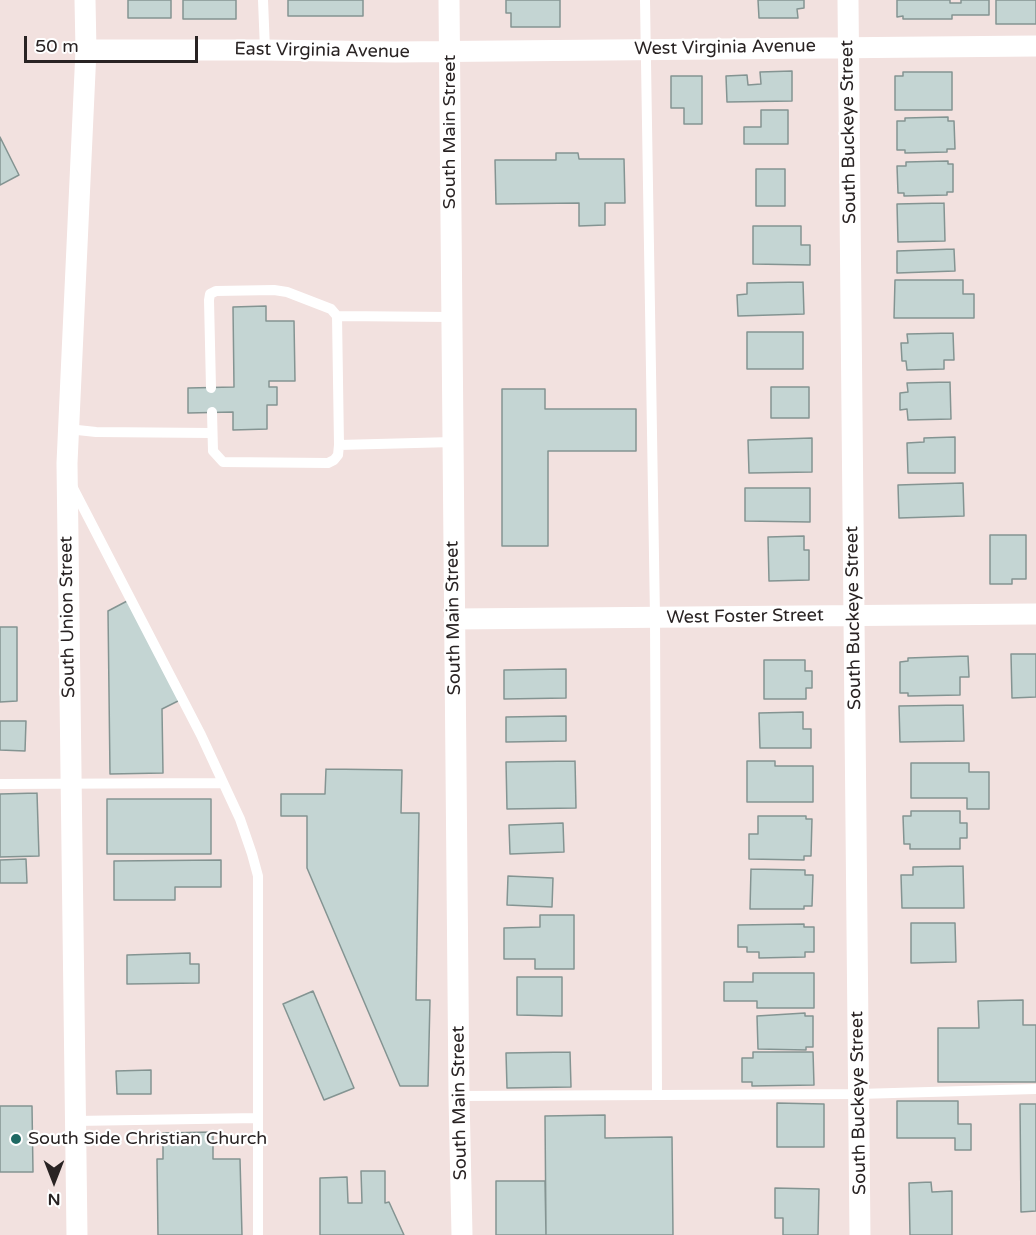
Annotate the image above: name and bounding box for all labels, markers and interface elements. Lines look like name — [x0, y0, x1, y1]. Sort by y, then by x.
scale bar — [27, 24, 201, 62]
text: 50 m — [35, 35, 79, 57]
street label: West Virginia Avenue — [634, 36, 816, 60]
street label: East Virginia Avenue — [234, 39, 410, 63]
street label: South Buckeye Street — [837, 40, 861, 224]
street label: South Main Street — [439, 55, 461, 209]
street label: South Buckeye Street — [842, 526, 866, 710]
street label: South Union Street — [56, 536, 80, 698]
street label: South Main Street — [442, 541, 466, 695]
street label: West Foster Street — [666, 605, 824, 629]
street label: South Buckeye Street — [847, 1011, 871, 1195]
street label: South Main Street — [448, 1026, 472, 1180]
place label: South Side Christian Church — [28, 1128, 267, 1150]
marker: South Side Christian Church — [9, 1132, 23, 1146]
north arrow — [24, 1151, 84, 1211]
text: N — [48, 1189, 60, 1209]

